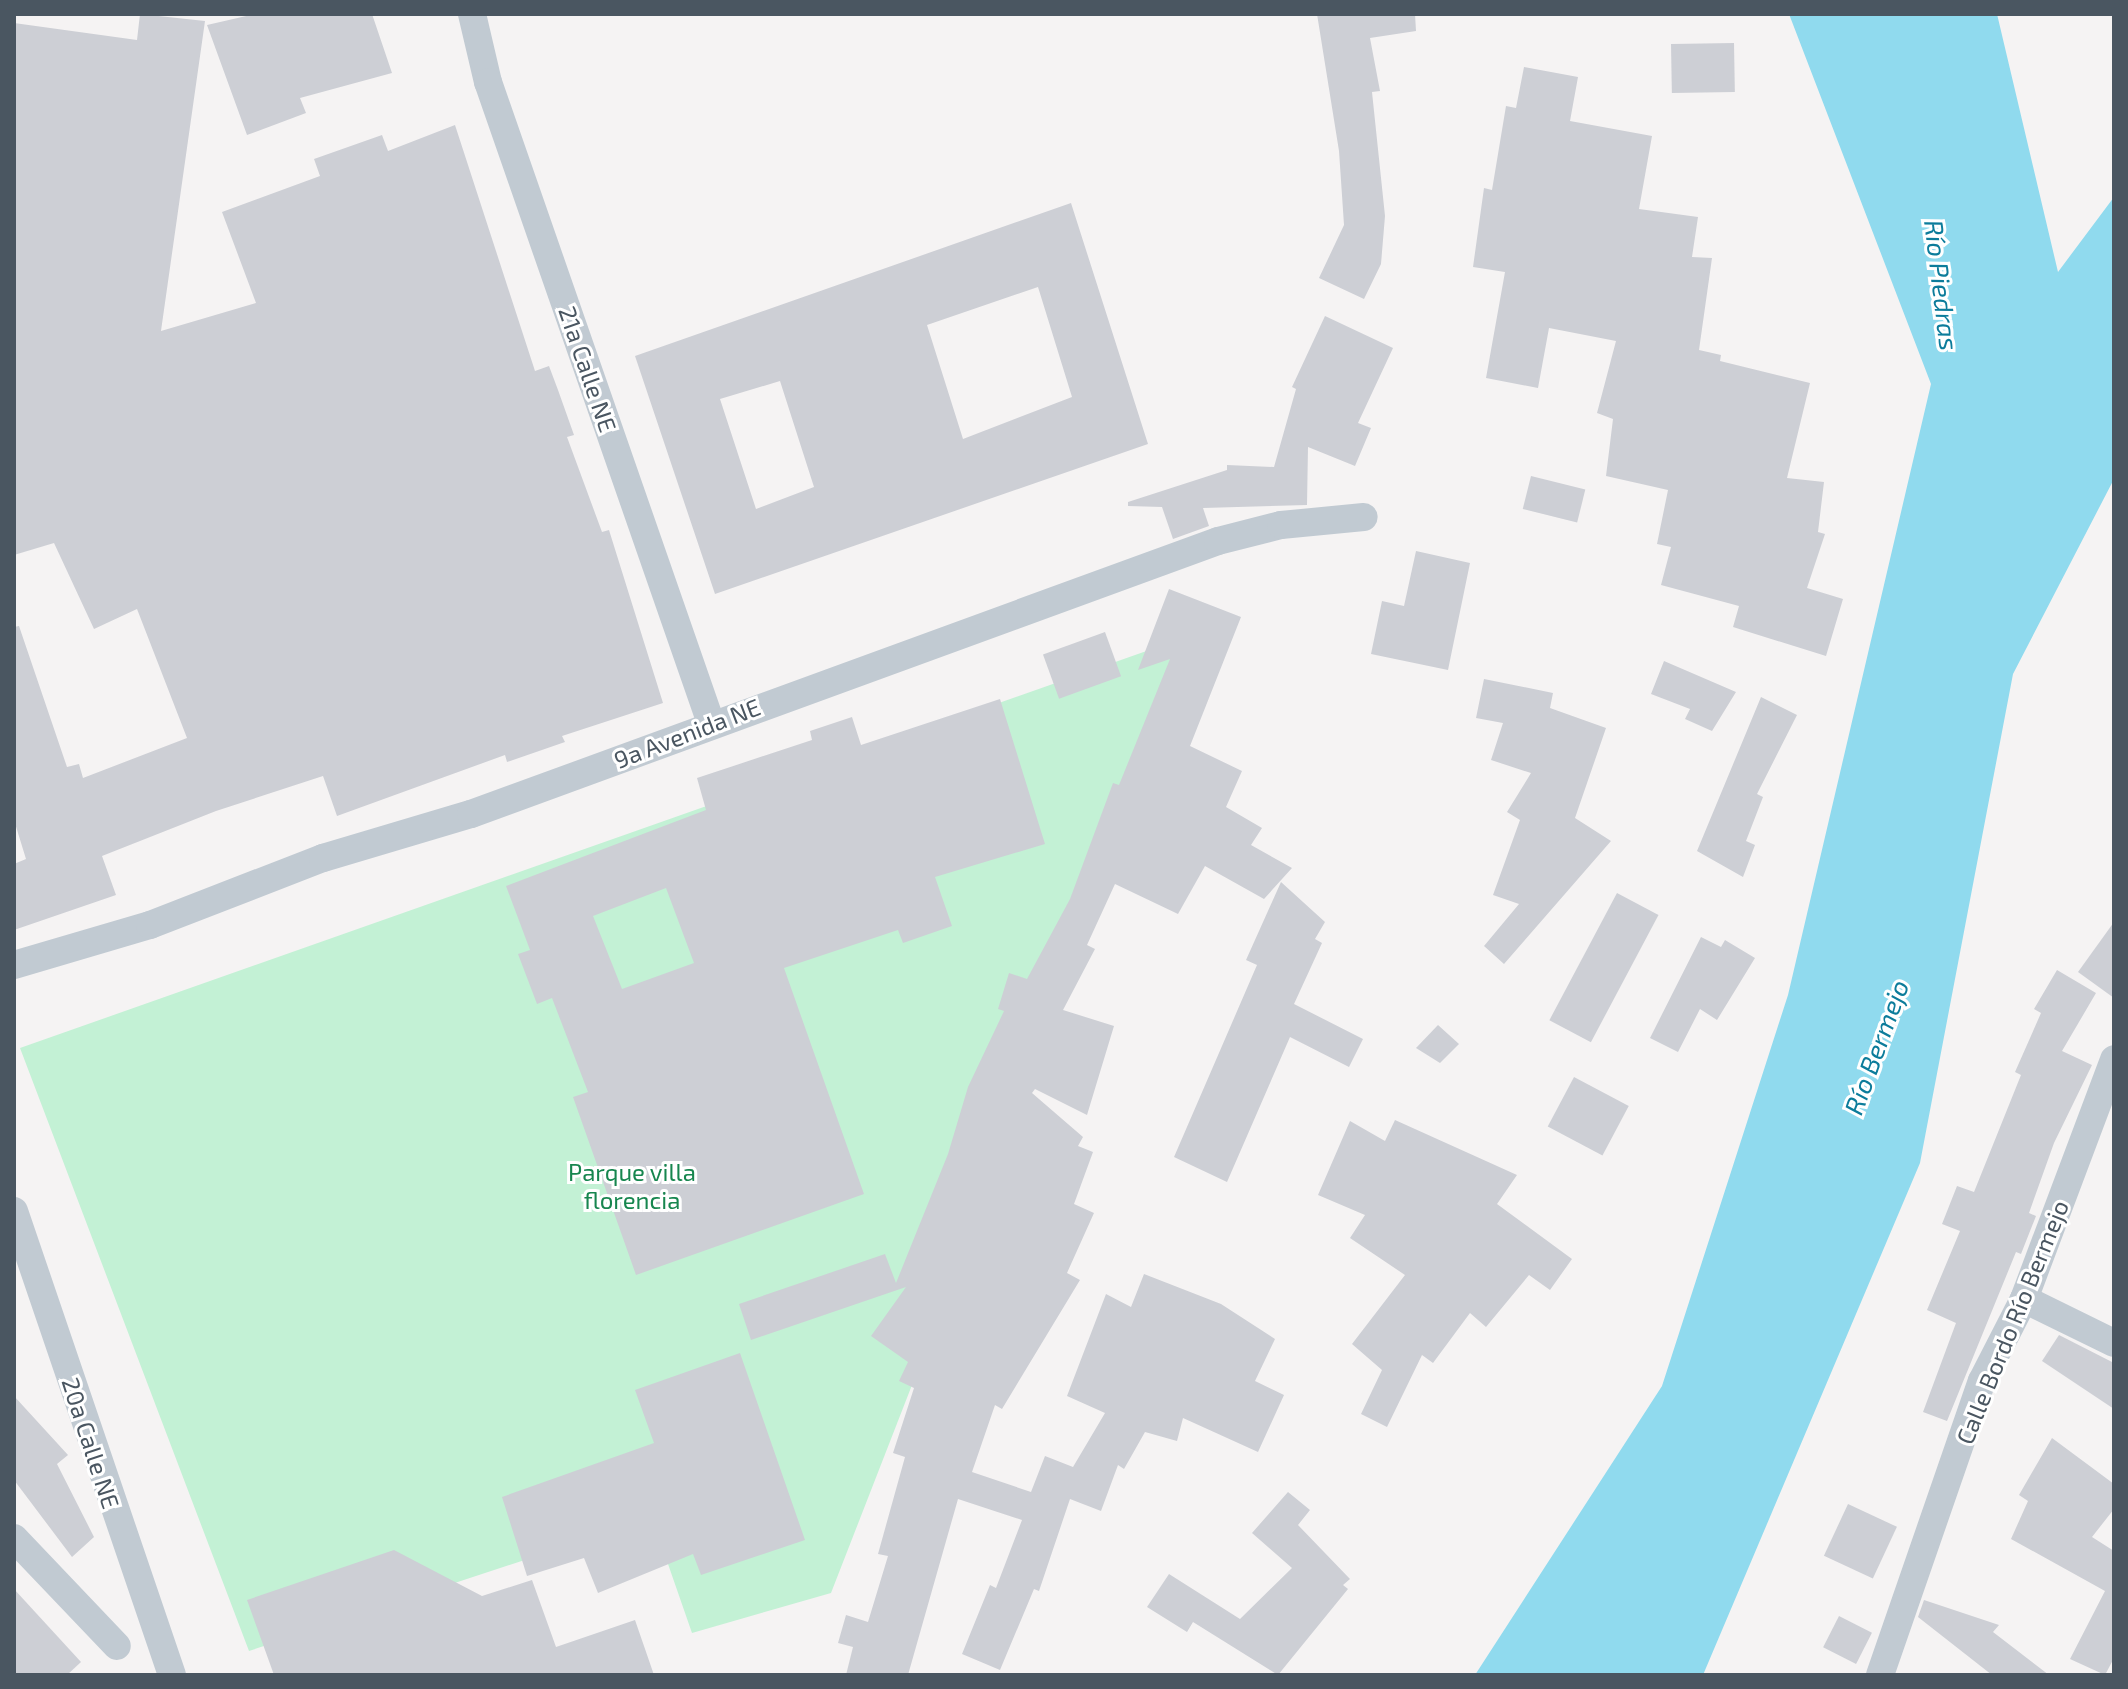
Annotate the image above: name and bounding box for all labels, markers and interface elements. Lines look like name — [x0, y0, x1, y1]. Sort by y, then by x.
water label: Río Piedras — [1918, 218, 1966, 352]
street label: 21a Calle NE — [553, 302, 623, 436]
street label: 9a Avenida NE — [610, 692, 764, 774]
water label: Río Bermejo — [1837, 975, 1915, 1119]
park label: Parque villa florencia — [568, 1158, 696, 1214]
street label: Calle Bordo Río Bermejo — [1950, 1196, 2074, 1448]
street label: 20a Calle NE — [56, 1374, 126, 1512]

